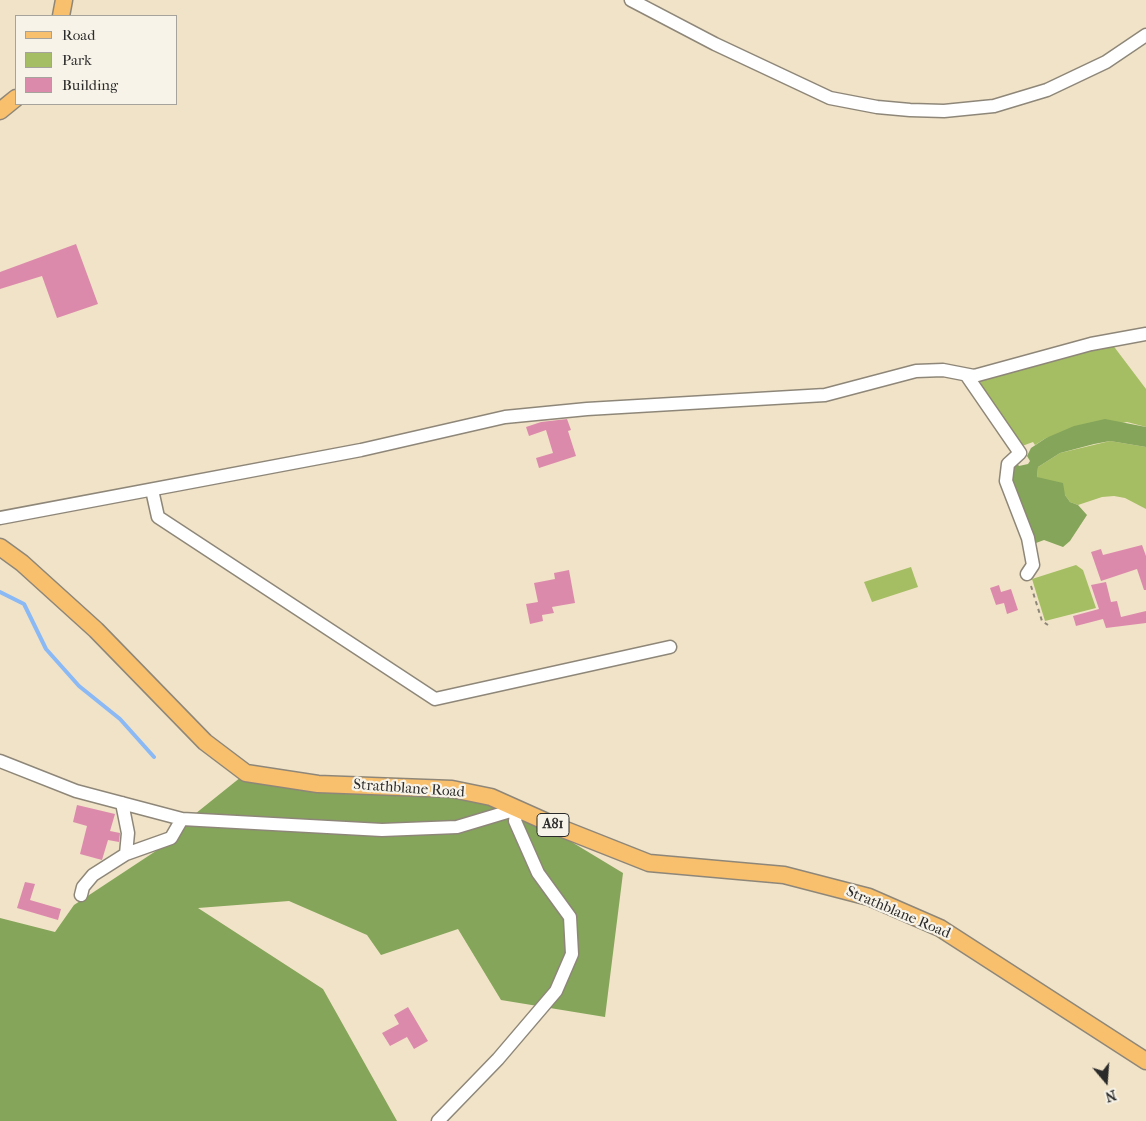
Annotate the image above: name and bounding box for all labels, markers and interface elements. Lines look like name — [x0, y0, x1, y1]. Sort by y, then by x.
legend — [15, 15, 178, 105]
text: Road — [62, 26, 95, 44]
text: Park — [62, 51, 92, 69]
text: Building — [62, 76, 118, 94]
street label: Strathblane Road — [353, 776, 465, 802]
road number: A81 — [537, 814, 569, 836]
street label: Strathblane Road — [843, 883, 953, 943]
north arrow — [1081, 1056, 1131, 1106]
text: N — [1103, 1086, 1118, 1105]

